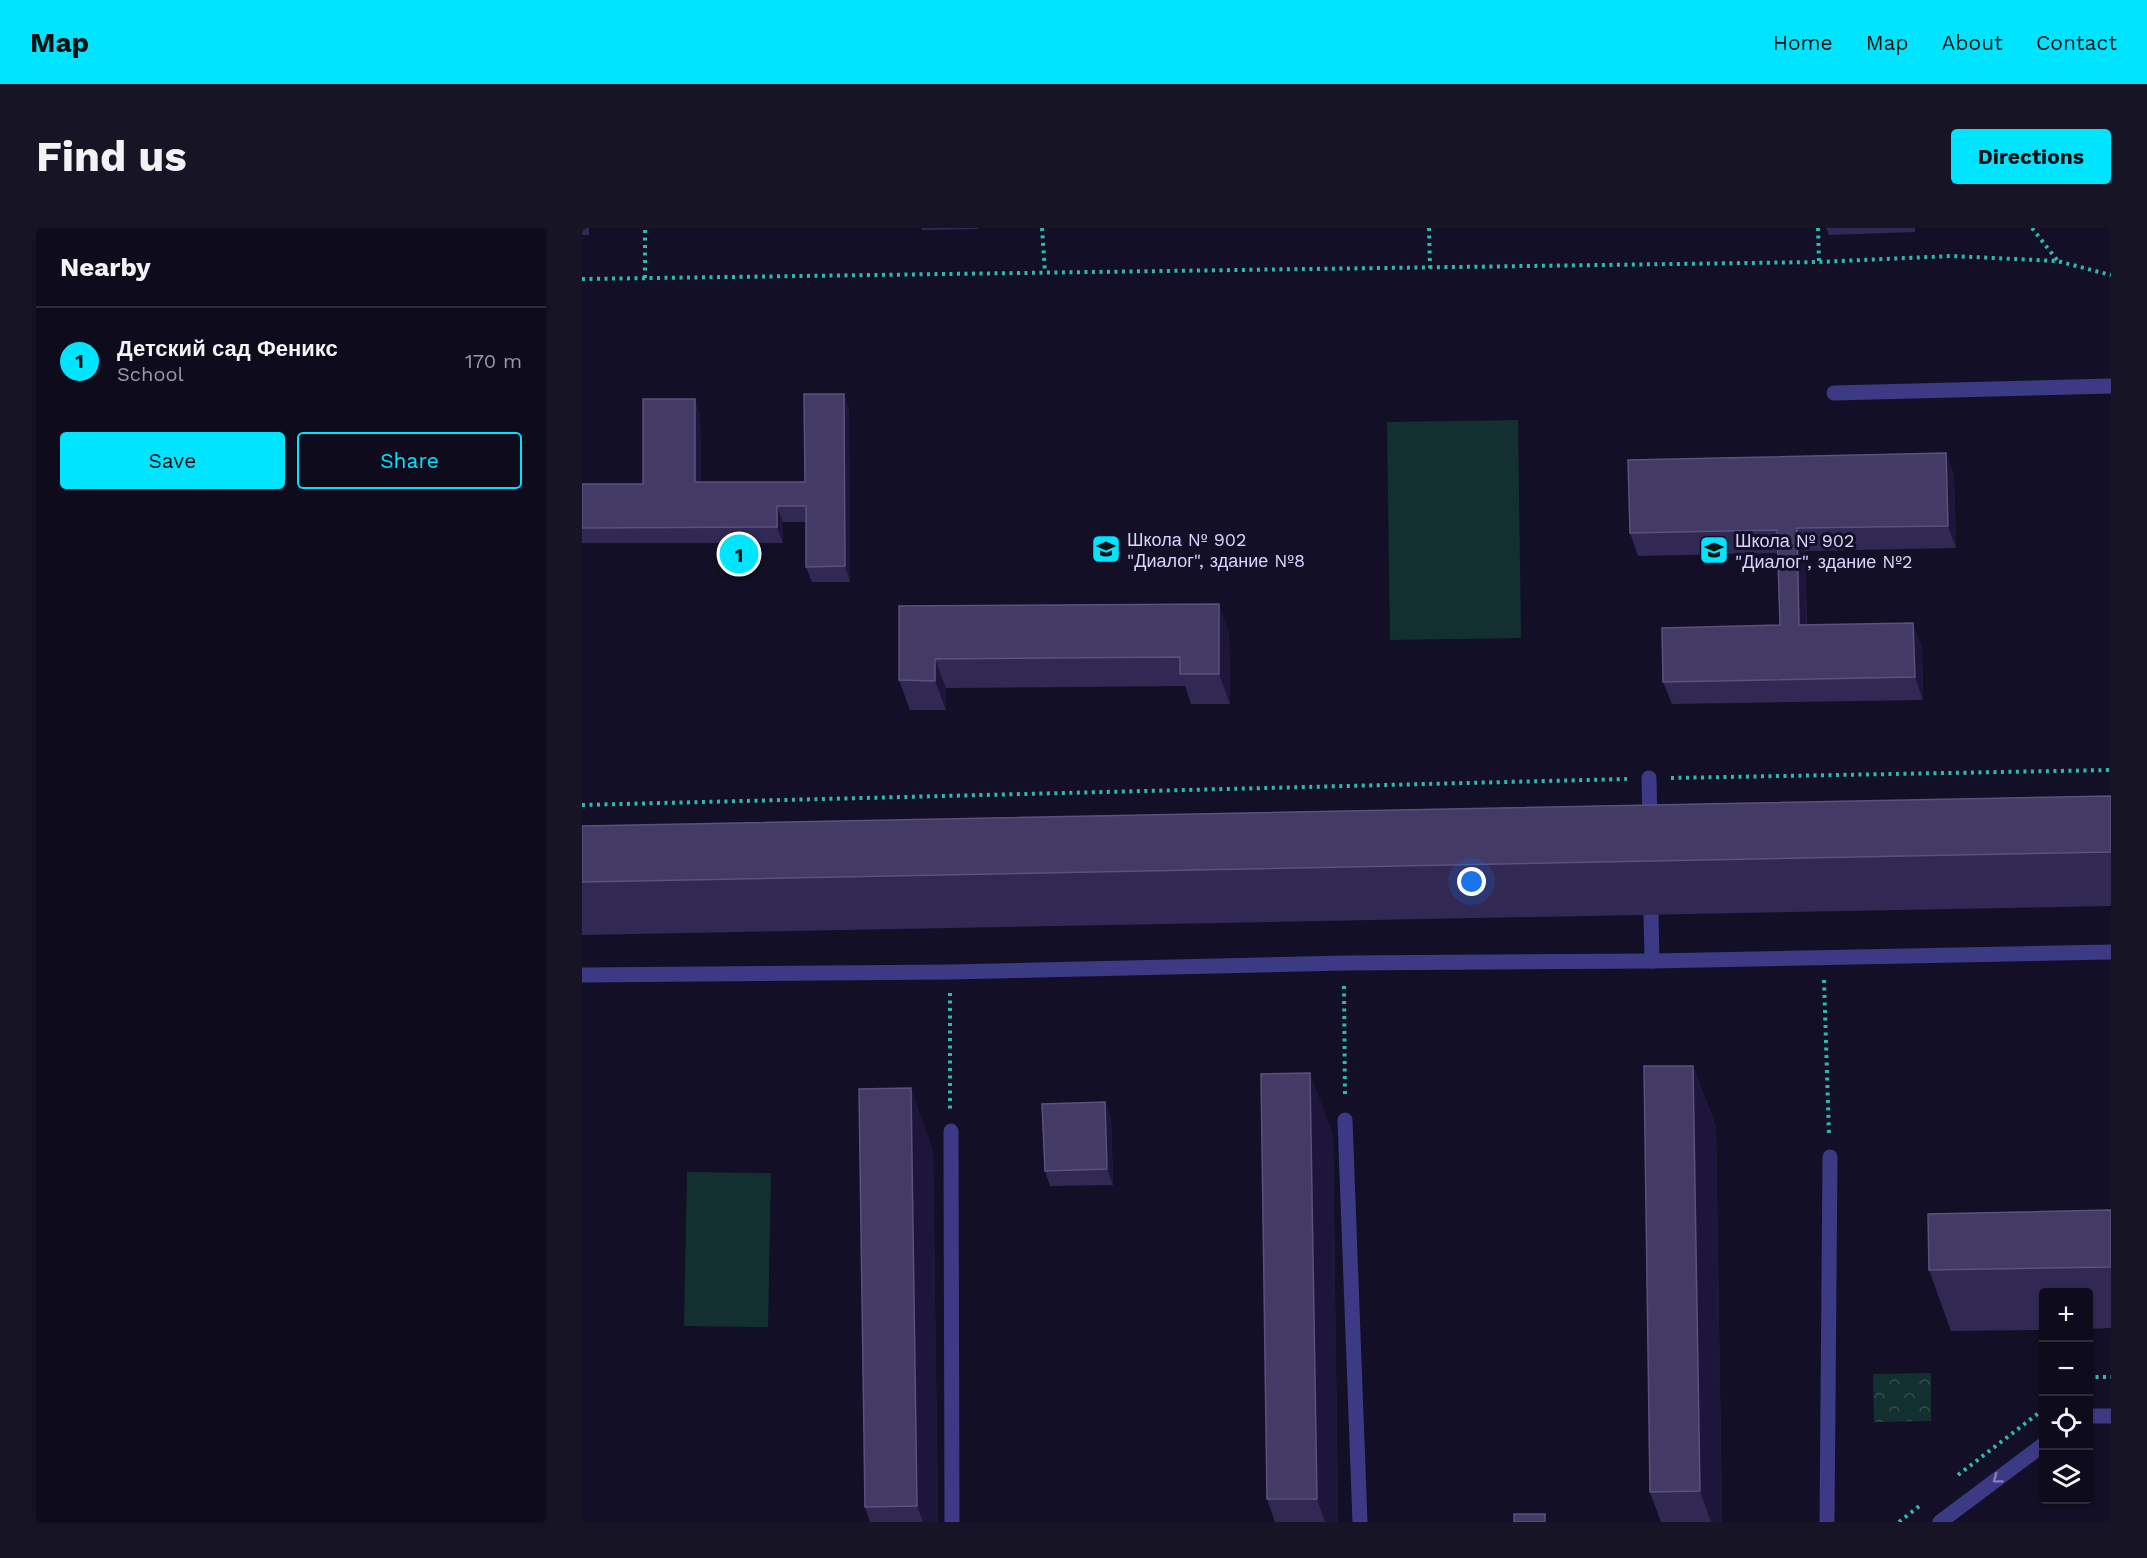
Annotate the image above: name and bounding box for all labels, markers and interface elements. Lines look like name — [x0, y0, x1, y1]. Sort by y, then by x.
text: Map — [30, 26, 89, 59]
text: Home — [1773, 30, 1833, 55]
text: Map — [1866, 30, 1909, 55]
text: About — [1942, 30, 2003, 55]
text: Contact — [2036, 30, 2117, 55]
button: Directions — [1951, 129, 2111, 184]
text: Find us — [36, 132, 187, 181]
text: Nearby — [60, 252, 151, 282]
text: Детский сад Феникс — [117, 336, 338, 361]
text: 1 — [75, 349, 84, 373]
text: 170 m — [465, 349, 522, 373]
text: School — [117, 362, 184, 386]
button: Save — [60, 432, 285, 489]
button: Share — [297, 432, 522, 489]
place label: Школа № 902 "Диалог", здание №8 — [1127, 529, 1305, 571]
place label: Школа № 902 "Диалог", здание №2 — [1735, 530, 1913, 572]
pin: 1 — [720, 532, 758, 576]
school or university icon: Школа № 902 "Диалог", здание №8 — [1090, 533, 1122, 565]
school or university icon: Школа № 902 "Диалог", здание №2 — [1698, 534, 1730, 566]
your location — [1457, 867, 1486, 896]
map controls — [2039, 1288, 2093, 1504]
button: + — [2039, 1288, 2093, 1342]
button: − — [2039, 1342, 2093, 1396]
button: locate — [2039, 1396, 2093, 1450]
button: layers — [2039, 1450, 2093, 1504]
one-way arrow — [1992, 1472, 2003, 1483]

